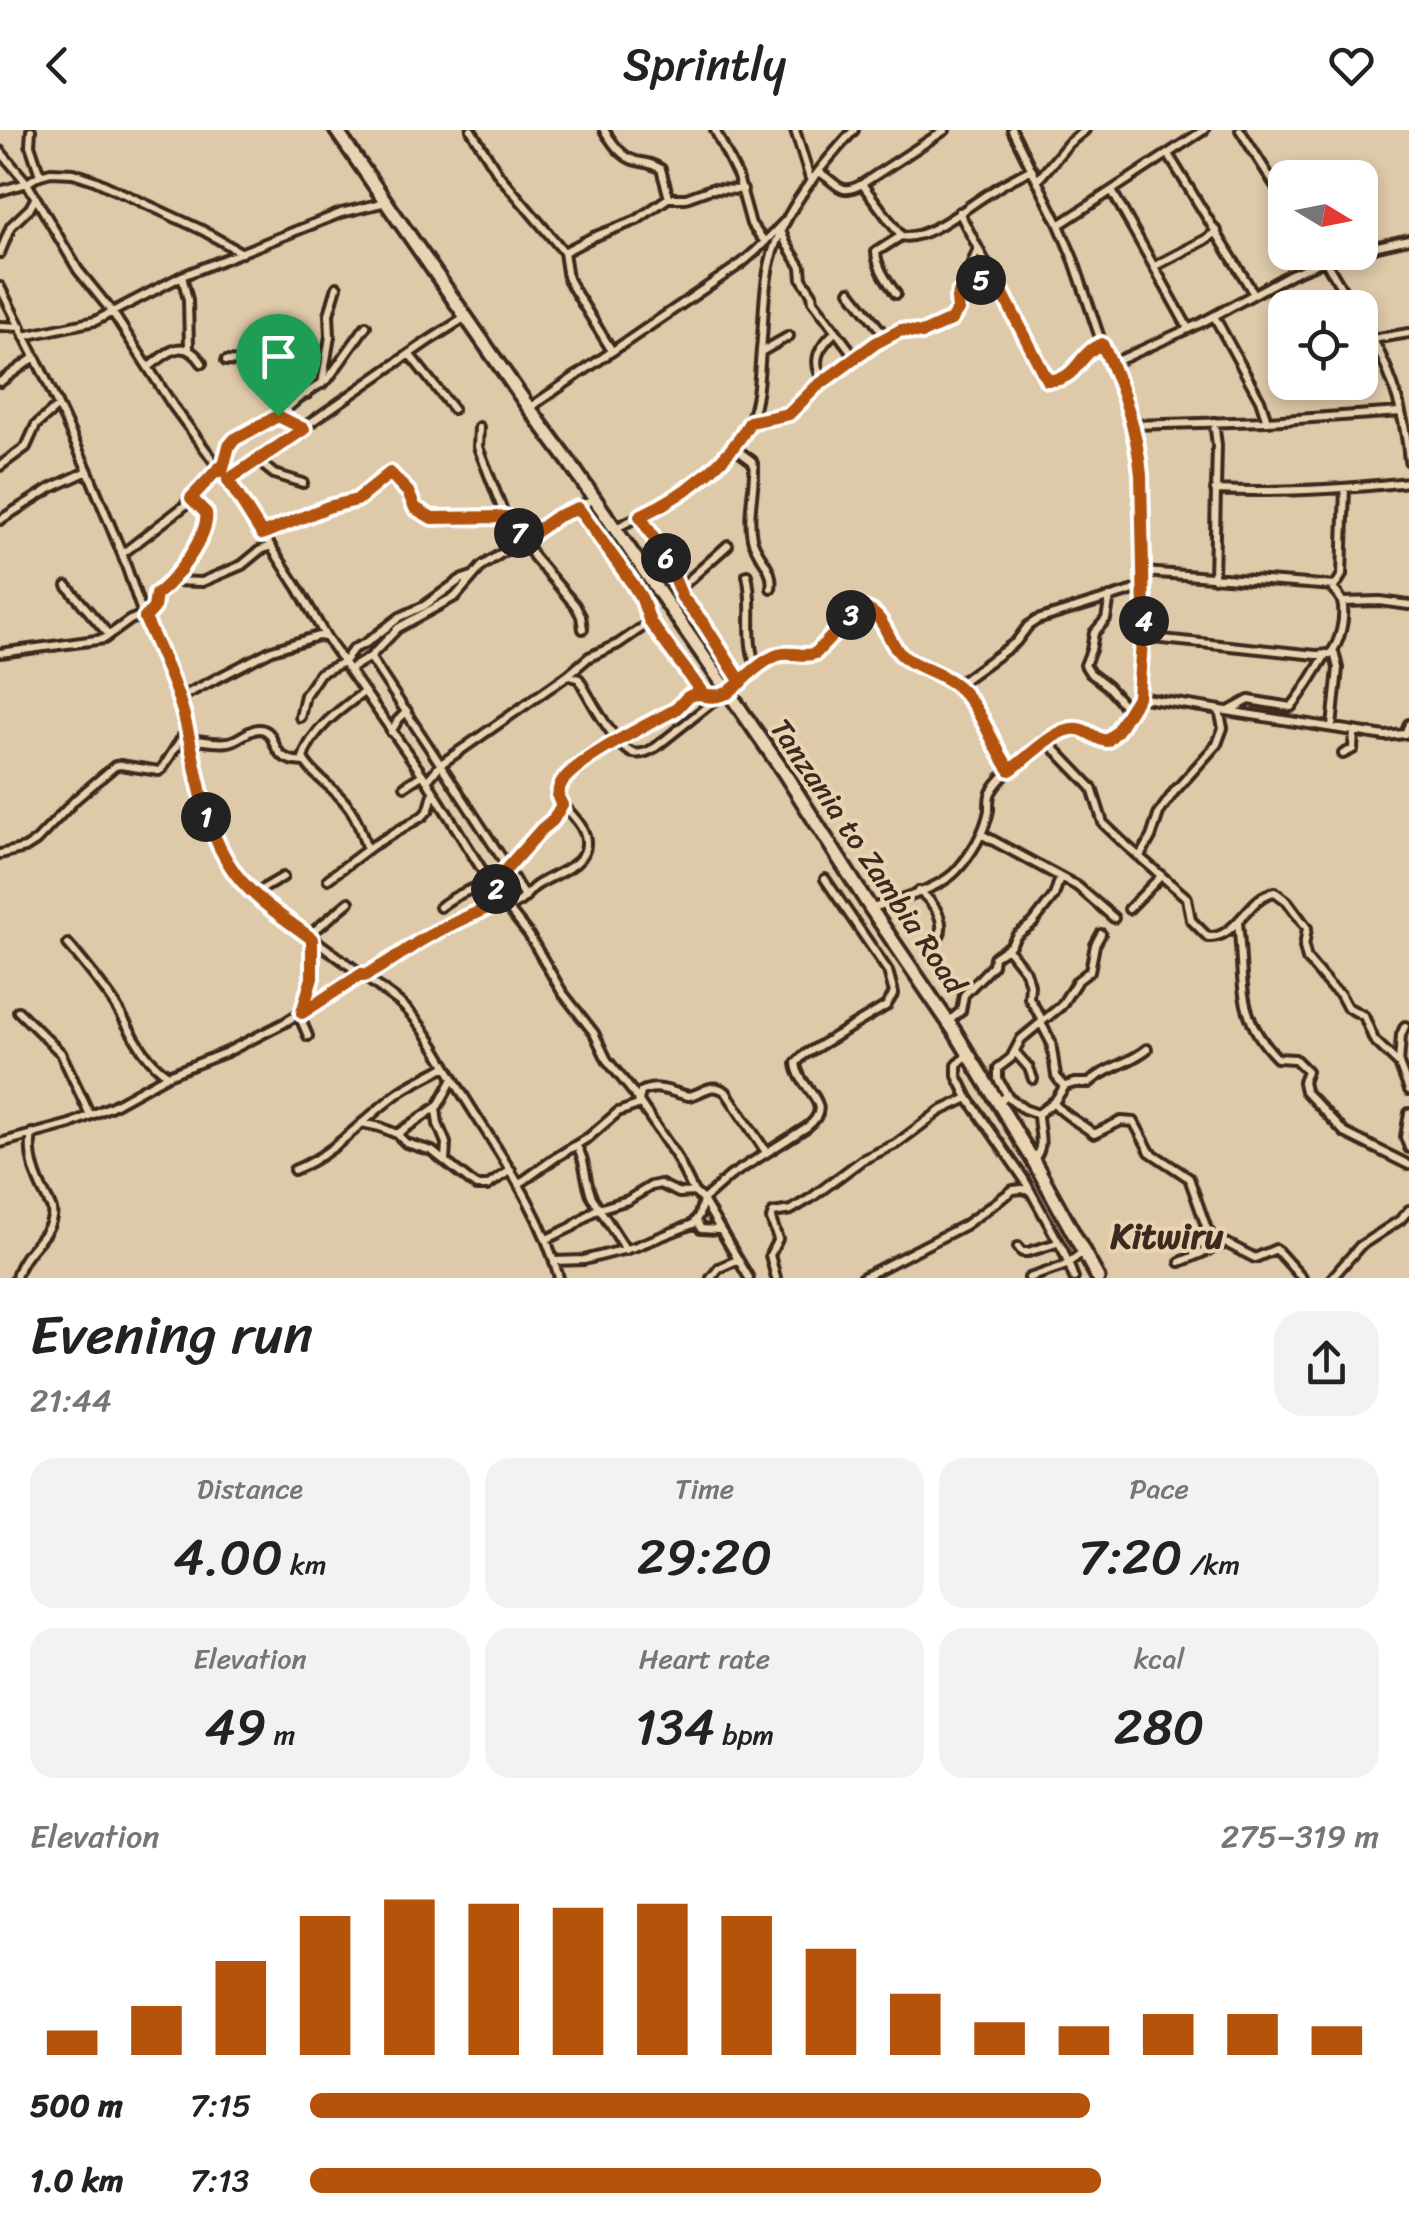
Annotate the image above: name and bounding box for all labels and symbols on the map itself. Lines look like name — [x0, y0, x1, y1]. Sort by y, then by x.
north arrow — [1268, 160, 1378, 270]
pin: 5 — [956, 255, 1006, 305]
pin — [236, 314, 321, 417]
pin: 7 — [494, 508, 544, 558]
pin: 6 — [641, 533, 691, 583]
pin: 3 — [826, 590, 876, 640]
pin: 4 — [1119, 596, 1169, 646]
street label: Tanzania to Zambia Road — [755, 707, 982, 1007]
pin: 1 — [181, 792, 231, 842]
pin: 2 — [471, 864, 521, 914]
district label: Kitwiru — [1109, 1205, 1224, 1267]

